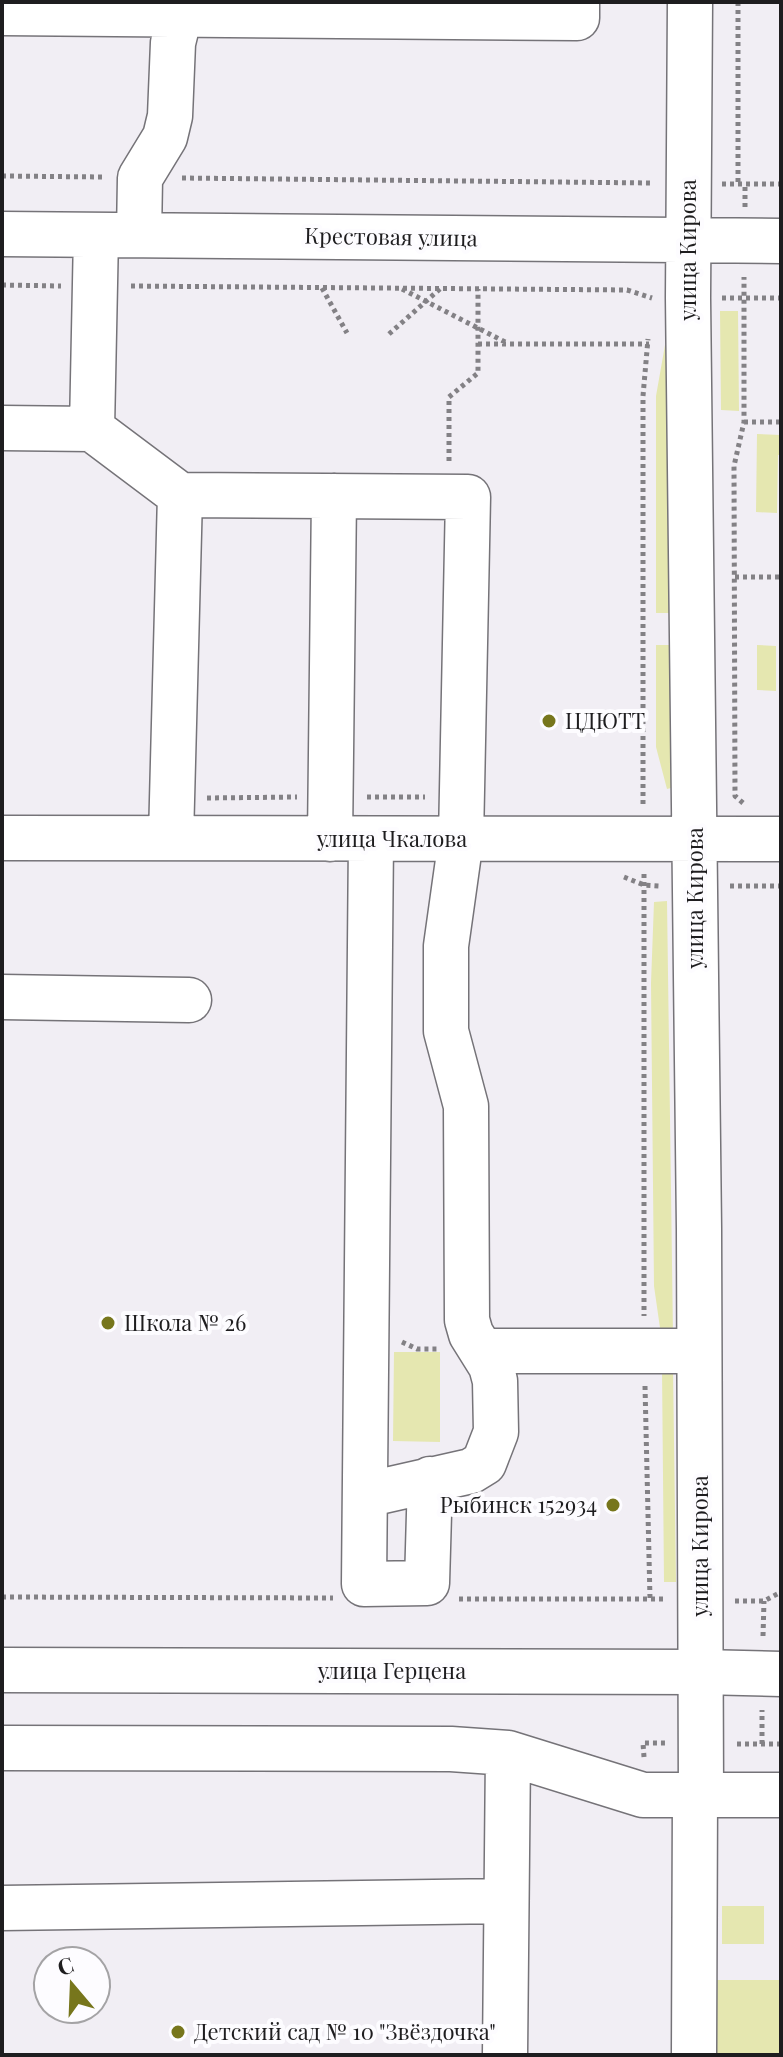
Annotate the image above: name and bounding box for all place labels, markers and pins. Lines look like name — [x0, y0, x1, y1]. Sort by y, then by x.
place label: ЦДЮТТ — [565, 705, 646, 735]
marker: ЦДЮТТ — [540, 712, 558, 730]
place label: Школа № 26 — [124, 1307, 246, 1337]
marker: Школа № 26 — [99, 1314, 117, 1332]
place label: Рыбинск 152934 — [440, 1489, 597, 1519]
marker: Рыбинск 152934 — [604, 1496, 622, 1514]
place label: Детский сад № 10 "Звёздочка" — [194, 2016, 496, 2046]
marker: Детский сад № 10 "Звёздочка" — [169, 2023, 187, 2041]

